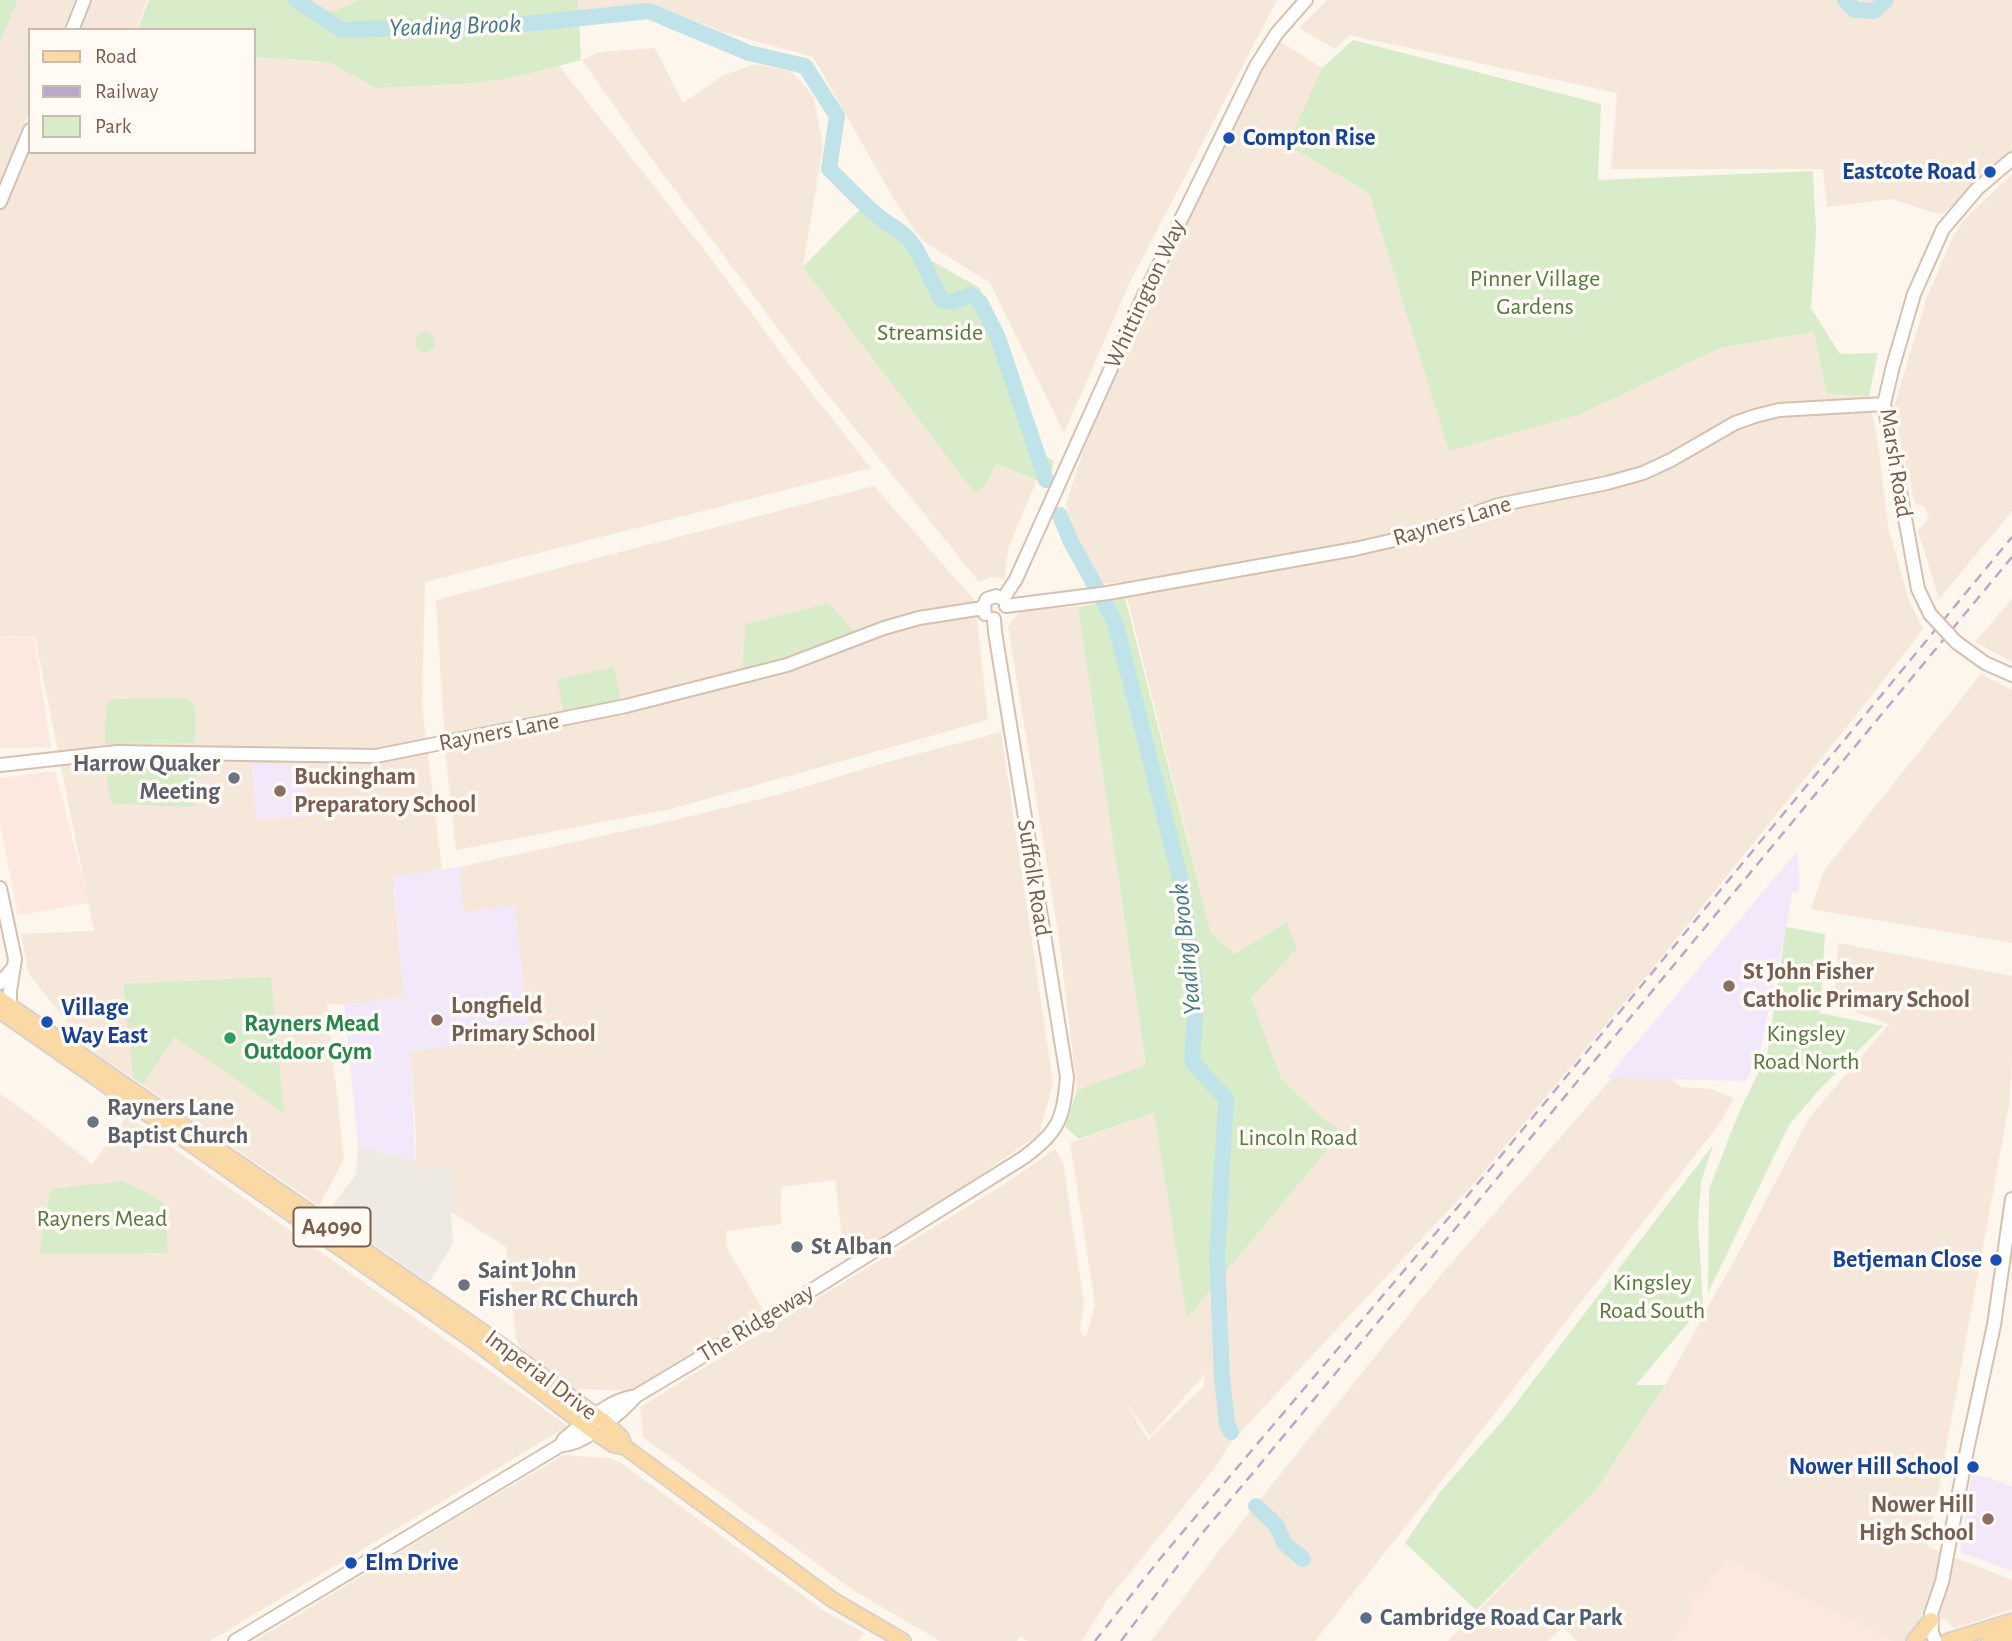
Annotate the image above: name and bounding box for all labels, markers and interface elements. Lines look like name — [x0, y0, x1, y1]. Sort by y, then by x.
water label: Yeading Brook — [388, 8, 522, 44]
legend — [28, 28, 256, 154]
text: Road — [95, 46, 137, 67]
text: Railway — [95, 81, 158, 102]
text: Park — [95, 116, 131, 137]
place label: Compton Rise — [1243, 124, 1375, 152]
marker: Compton Rise — [1221, 130, 1237, 146]
place label: Eastcote Road — [1842, 158, 1976, 186]
marker: Eastcote Road — [1982, 164, 1998, 180]
street label: Whittington Way — [1098, 215, 1192, 373]
park label: Pinner Village Gardens — [1470, 265, 1600, 321]
park label: Streamside — [877, 319, 983, 347]
street label: Marsh Road — [1873, 406, 1919, 520]
street label: Rayners Lane — [1389, 489, 1515, 553]
street label: Rayners Lane — [436, 706, 562, 758]
place label: Harrow Quaker Meeting — [73, 750, 220, 806]
place label: Buckingham Preparatory School — [294, 763, 476, 819]
marker: Harrow Quaker Meeting — [226, 770, 242, 786]
marker: Buckingham Preparatory School — [272, 783, 288, 799]
street label: Suffolk Road — [1011, 818, 1057, 938]
water label: Yeading Brook — [1164, 882, 1208, 1016]
place label: St John Fisher Catholic Primary School — [1743, 958, 1970, 1014]
marker: St John Fisher Catholic Primary School — [1721, 978, 1737, 994]
place label: Longfield Primary School — [451, 992, 596, 1048]
place label: Village Way East — [61, 994, 148, 1050]
place label: Rayners Mead Outdoor Gym — [244, 1010, 379, 1066]
marker: Longfield Primary School — [429, 1012, 445, 1028]
marker: Village Way East — [39, 1014, 55, 1030]
park label: Kingsley Road North — [1752, 1020, 1860, 1076]
marker: Rayners Mead Outdoor Gym — [222, 1030, 238, 1046]
place label: Rayners Lane Baptist Church — [107, 1094, 248, 1150]
marker: Rayners Lane Baptist Church — [85, 1114, 101, 1130]
park label: Lincoln Road — [1238, 1124, 1358, 1152]
park label: Rayners Mead — [37, 1205, 167, 1233]
road number: A4090 — [294, 1208, 370, 1246]
place label: St Alban — [811, 1233, 892, 1261]
marker: St Alban — [789, 1239, 805, 1255]
place label: Betjeman Close — [1832, 1246, 1982, 1274]
marker: Betjeman Close — [1988, 1252, 2004, 1268]
place label: Saint John Fisher RC Church — [478, 1257, 638, 1313]
park label: Kingsley Road South — [1599, 1269, 1705, 1325]
marker: Saint John Fisher RC Church — [456, 1277, 472, 1293]
street label: The Ridgeway — [693, 1277, 819, 1369]
street label: Imperial Drive — [479, 1323, 603, 1427]
place label: Nower Hill School — [1789, 1453, 1959, 1481]
marker: Nower Hill School — [1965, 1459, 1981, 1475]
place label: Nower Hill High School — [1859, 1491, 1974, 1547]
marker: Nower Hill High School — [1980, 1511, 1996, 1527]
place label: Elm Drive — [365, 1549, 459, 1577]
marker: Elm Drive — [343, 1555, 359, 1571]
place label: Cambridge Road Car Park — [1380, 1604, 1623, 1632]
marker: Cambridge Road Car Park — [1358, 1610, 1374, 1626]

